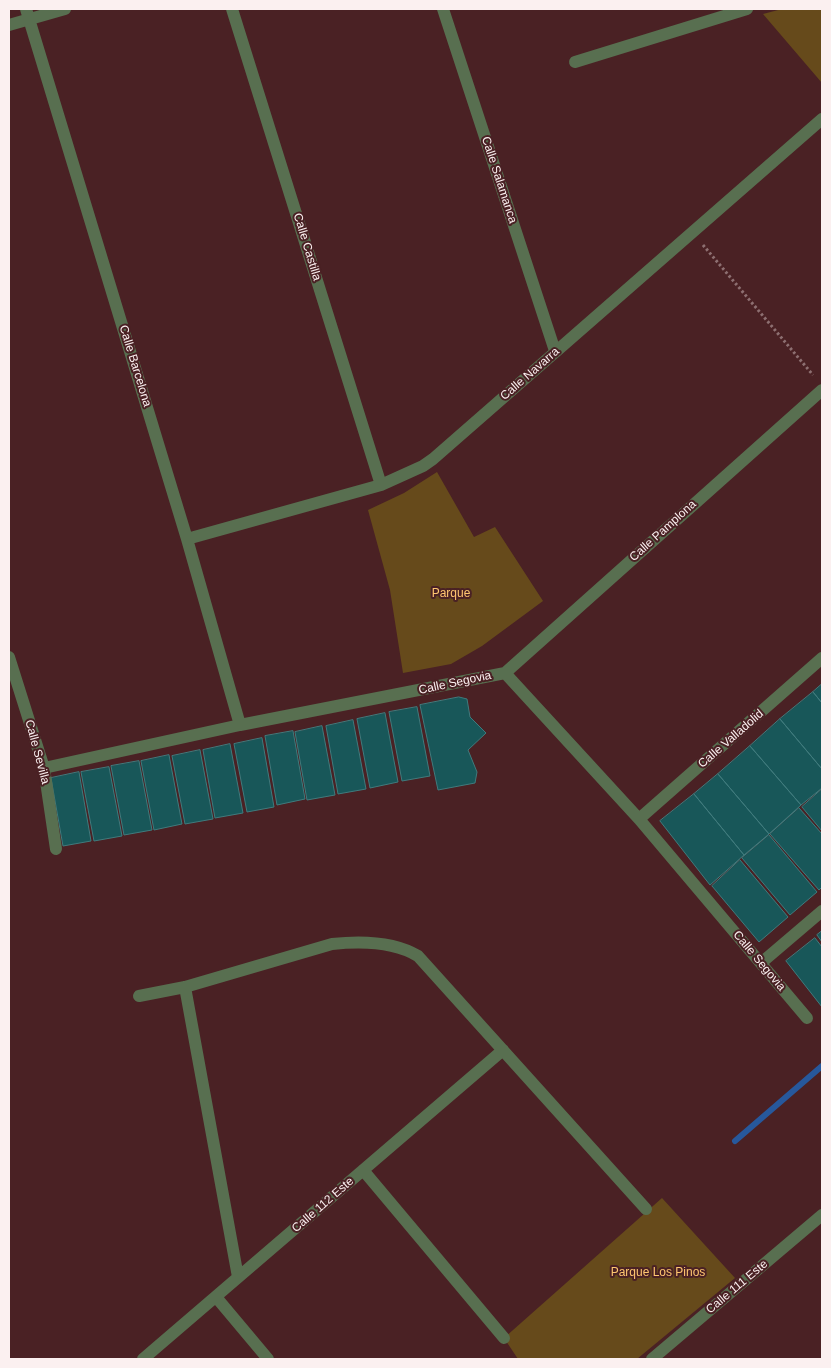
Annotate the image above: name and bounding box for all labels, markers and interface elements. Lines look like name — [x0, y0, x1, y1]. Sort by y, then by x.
street label: Calle Salamanca — [478, 135, 520, 225]
street label: Calle Castilla — [290, 211, 324, 283]
street label: Calle Barcelona — [116, 323, 154, 409]
street label: Calle Navarra — [498, 345, 562, 403]
street label: Calle Pamplona — [627, 497, 699, 565]
park label: Parque — [432, 587, 470, 601]
street label: Calle Segovia — [417, 668, 493, 698]
street label: Calle Valladolid — [695, 707, 767, 771]
street label: Calle Sevilla — [22, 718, 52, 786]
street label: Calle Segovia — [730, 928, 788, 994]
street label: Calle 112 Este — [289, 1174, 357, 1236]
street label: Calle 111 Este — [703, 1257, 771, 1317]
park label: Parque Los Pinos — [611, 1266, 705, 1280]

